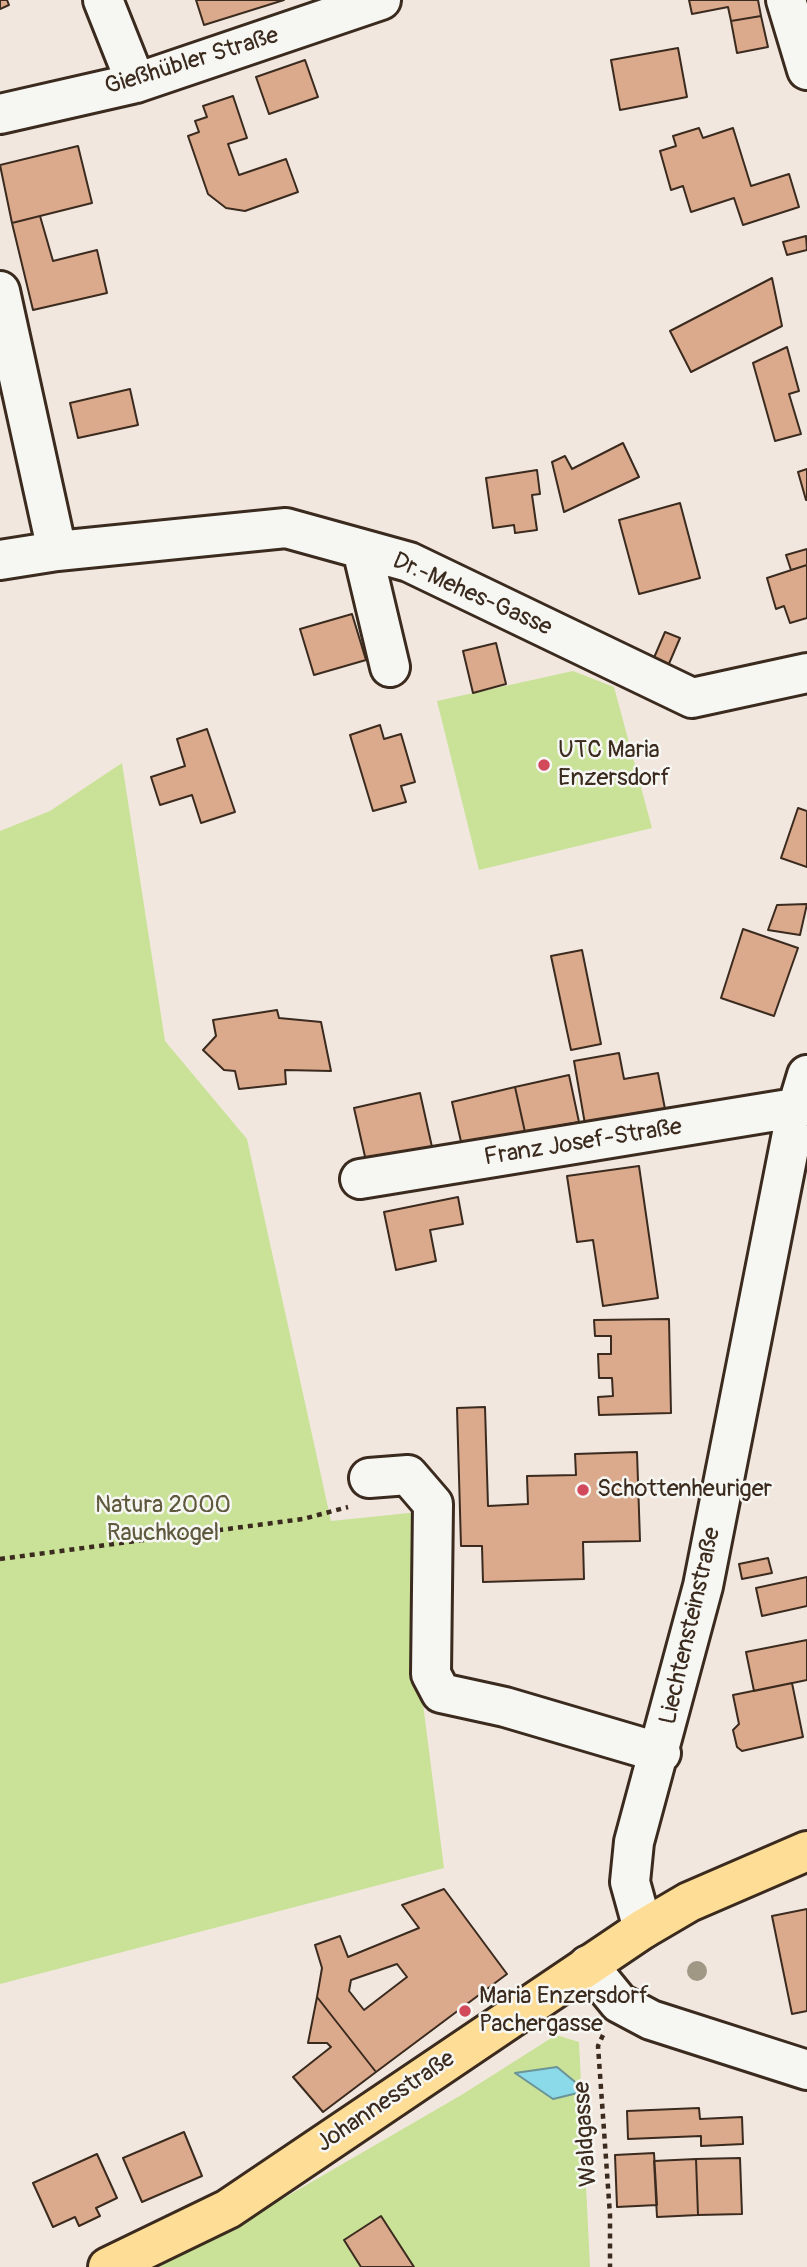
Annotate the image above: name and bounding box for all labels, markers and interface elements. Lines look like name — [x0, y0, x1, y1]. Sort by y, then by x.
street label: Gießhübler Straße — [102, 22, 282, 102]
street label: Dr.-Mehes-Gasse — [388, 547, 556, 643]
place label: UTC Maria Enzersdorf — [558, 737, 670, 793]
marker: UTC Maria Enzersdorf — [536, 757, 552, 773]
street label: Franz Josef-Straße — [482, 1113, 684, 1173]
place label: Schottenheuriger — [597, 1476, 772, 1504]
marker: Schottenheuriger — [575, 1482, 591, 1498]
park label: Natura 2000 Rauchkogel — [95, 1492, 231, 1548]
street label: Liechtensteinstraße — [654, 1525, 728, 1727]
place label: Maria Enzersdorf Pachergasse — [479, 1983, 649, 2039]
marker: Maria Enzersdorf Pachergasse — [457, 2003, 473, 2019]
street label: Johannesstraße — [311, 2045, 461, 2159]
street label: Waldgasse — [568, 2080, 604, 2188]

